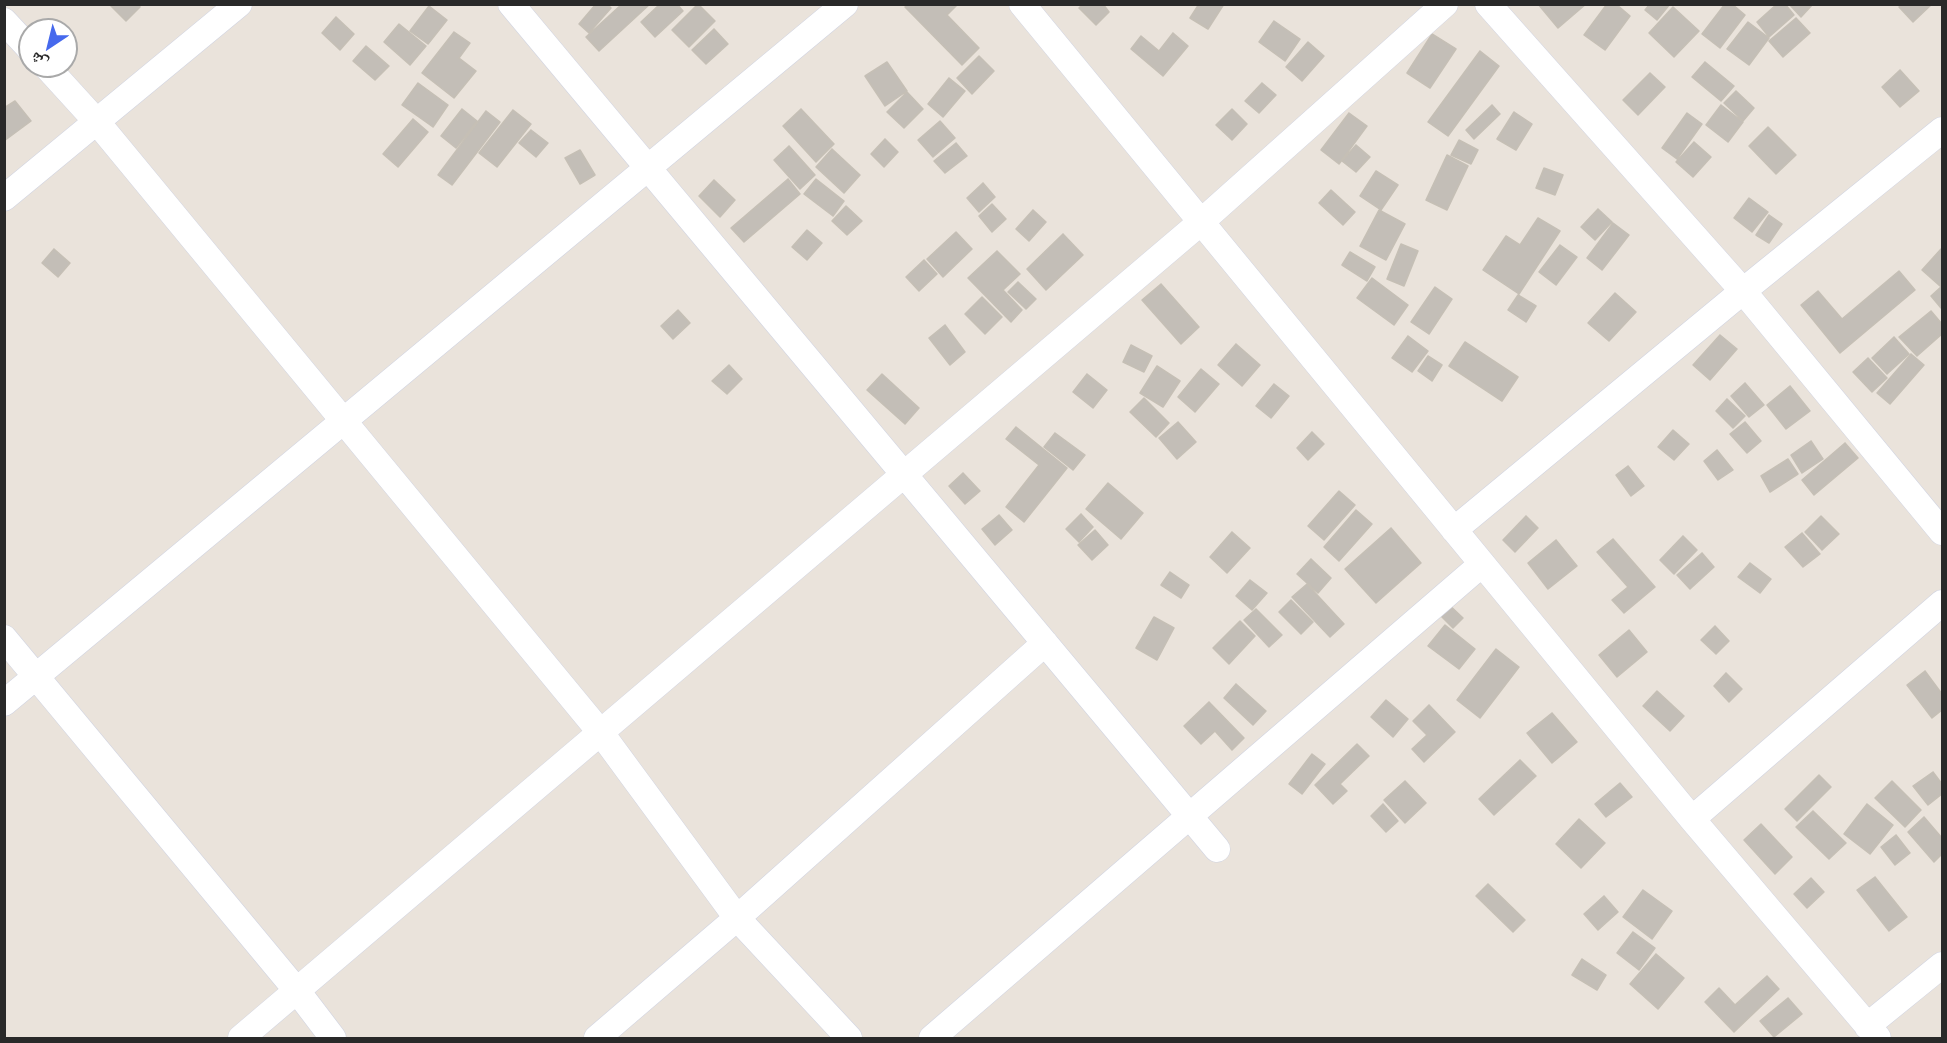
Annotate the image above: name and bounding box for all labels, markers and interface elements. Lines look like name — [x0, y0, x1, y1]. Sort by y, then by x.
north arrow — [18, 18, 78, 78]
text: ش — [26, 48, 52, 74]

